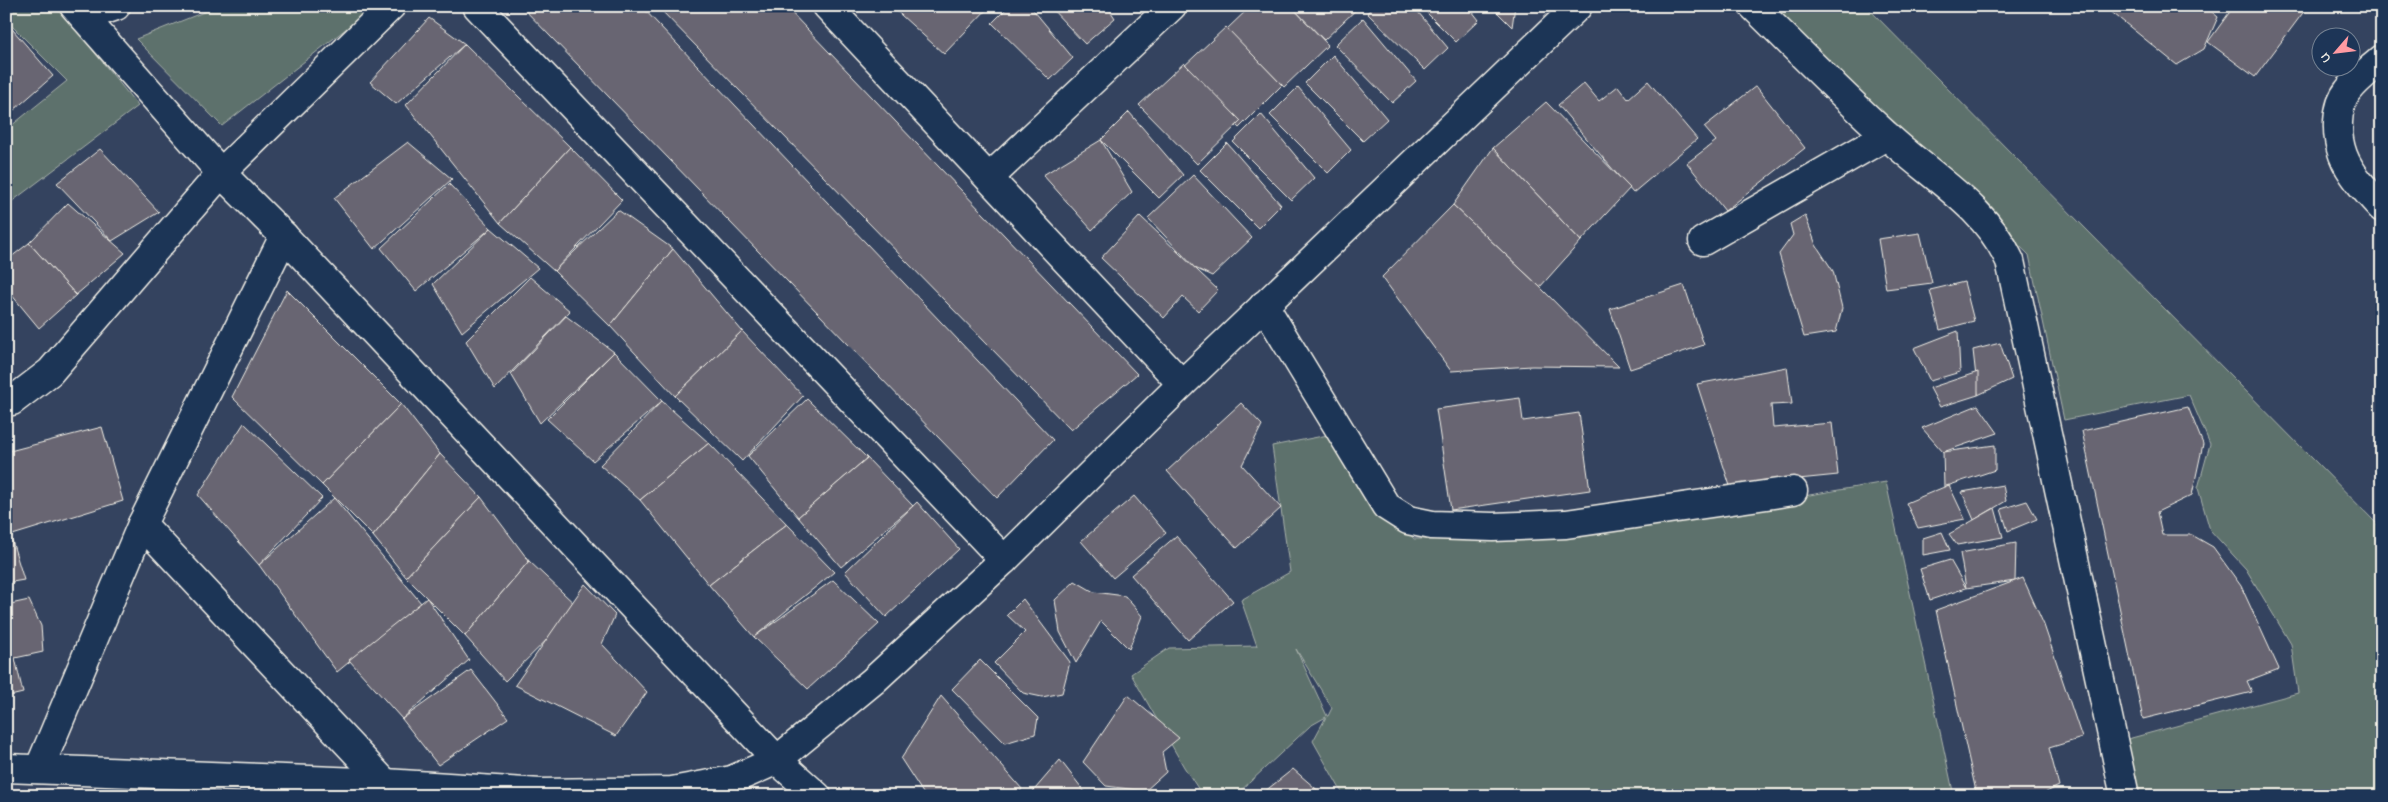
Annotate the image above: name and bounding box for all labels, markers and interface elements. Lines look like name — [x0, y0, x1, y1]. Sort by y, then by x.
north arrow — [2310, 28, 2360, 78]
text: U — [2314, 48, 2337, 66]

